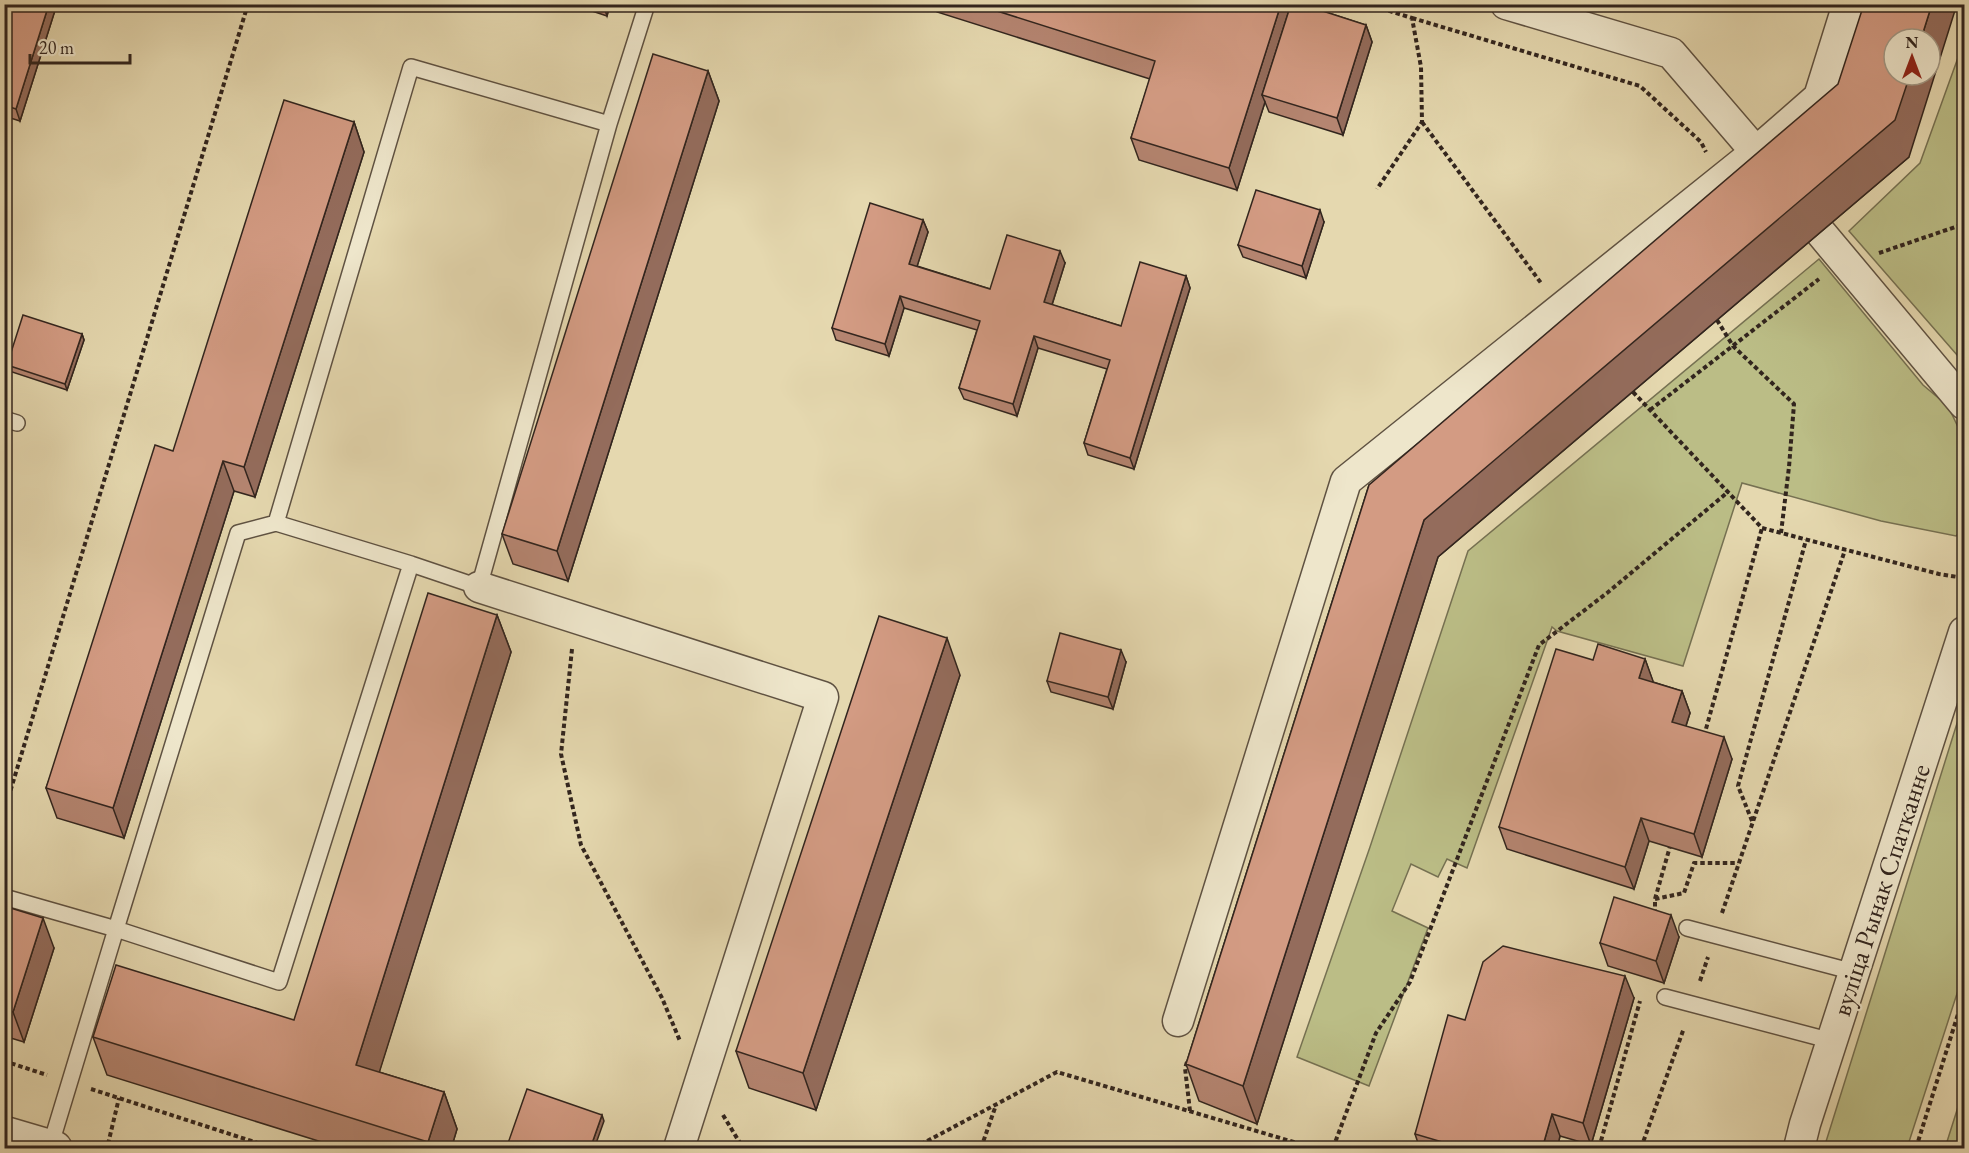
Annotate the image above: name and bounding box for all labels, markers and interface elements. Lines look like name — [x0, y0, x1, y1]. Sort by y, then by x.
scale bar — [30, 27, 130, 65]
north arrow — [1882, 27, 1942, 87]
text: N — [1906, 32, 1919, 53]
text: 20 m — [39, 36, 74, 59]
street label: вуліца Рынак Спатканне — [1823, 759, 1938, 1020]

